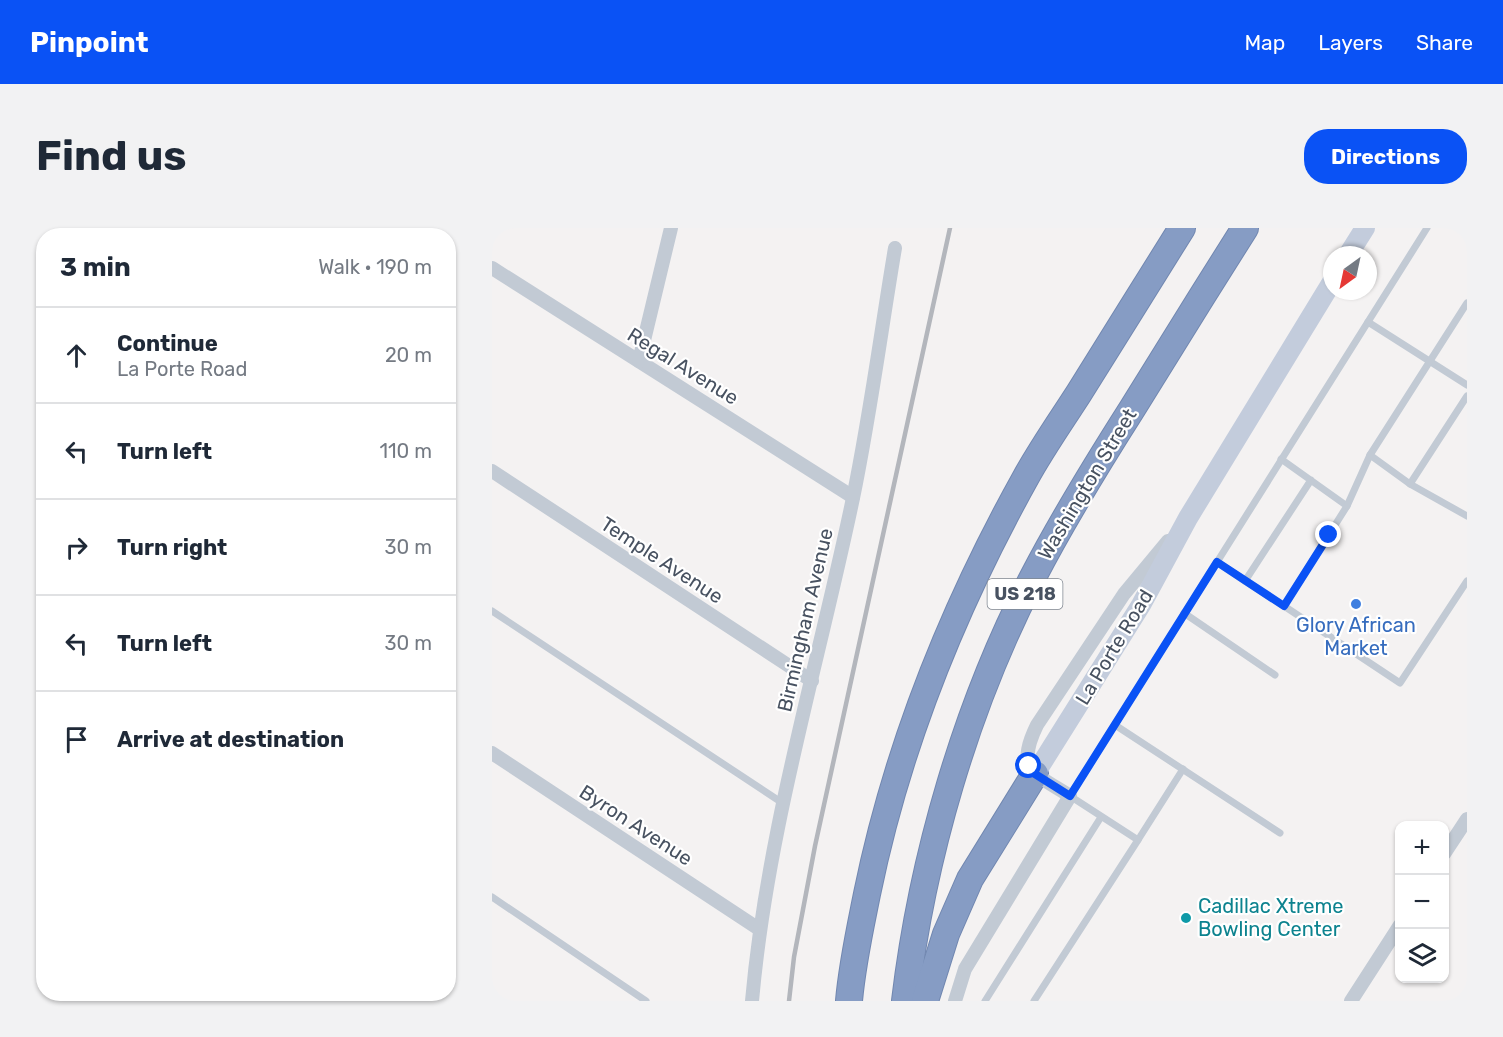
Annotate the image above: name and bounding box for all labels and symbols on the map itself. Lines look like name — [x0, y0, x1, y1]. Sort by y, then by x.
north arrow — [1323, 246, 1377, 300]
street label: Regal Avenue — [623, 322, 743, 410]
street label: Washington Street — [1032, 404, 1142, 564]
street label: Temple Avenue — [596, 512, 728, 608]
route end — [1315, 521, 1341, 547]
street label: Birmingham Avenue — [772, 526, 838, 714]
road number: US 218 — [988, 579, 1062, 609]
street label: La Porte Road — [1070, 585, 1158, 709]
marker: Glory African Market — [1349, 597, 1363, 611]
place label: Glory African Market — [1296, 613, 1416, 660]
route start — [1015, 752, 1041, 778]
street label: Byron Avenue — [575, 780, 697, 870]
place label: Cadillac Xtreme Bowling Center — [1198, 894, 1344, 941]
marker: Cadillac Xtreme Bowling Center — [1179, 911, 1193, 925]

